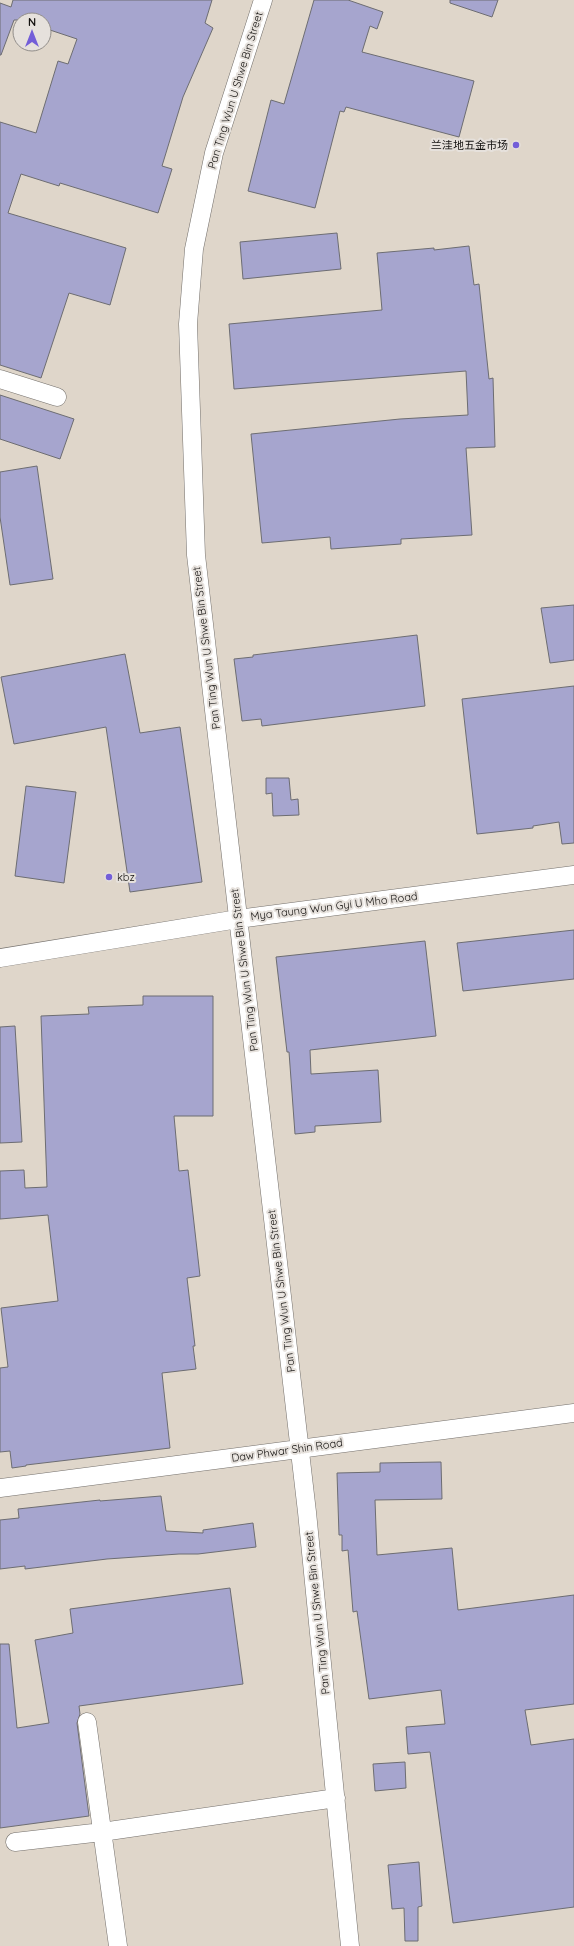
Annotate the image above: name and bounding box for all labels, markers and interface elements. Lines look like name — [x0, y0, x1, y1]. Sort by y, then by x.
street label: Pan Ting Wun U Shwe Bin Street — [204, 9, 266, 170]
north arrow — [12, 12, 52, 52]
text: N — [28, 15, 36, 29]
place label: 兰洼地五金市场 — [431, 138, 508, 152]
marker: 兰洼地五金市场 — [511, 140, 521, 150]
street label: Pan Ting Wun U Shwe Bin Street — [189, 566, 223, 730]
place label: kbz — [117, 870, 135, 884]
marker: kbz — [104, 872, 114, 882]
street label: Pan Ting Wun U Shwe Bin Street — [227, 888, 261, 1052]
street label: Mya Taung Wun Gyi U Mho Road — [250, 889, 418, 923]
street label: Pan Ting Wun U Shwe Bin Street — [264, 1209, 298, 1373]
street label: Daw Phwar Shin Road — [230, 1435, 344, 1465]
street label: Pan Ting Wun U Shwe Bin Street — [301, 1531, 333, 1695]

